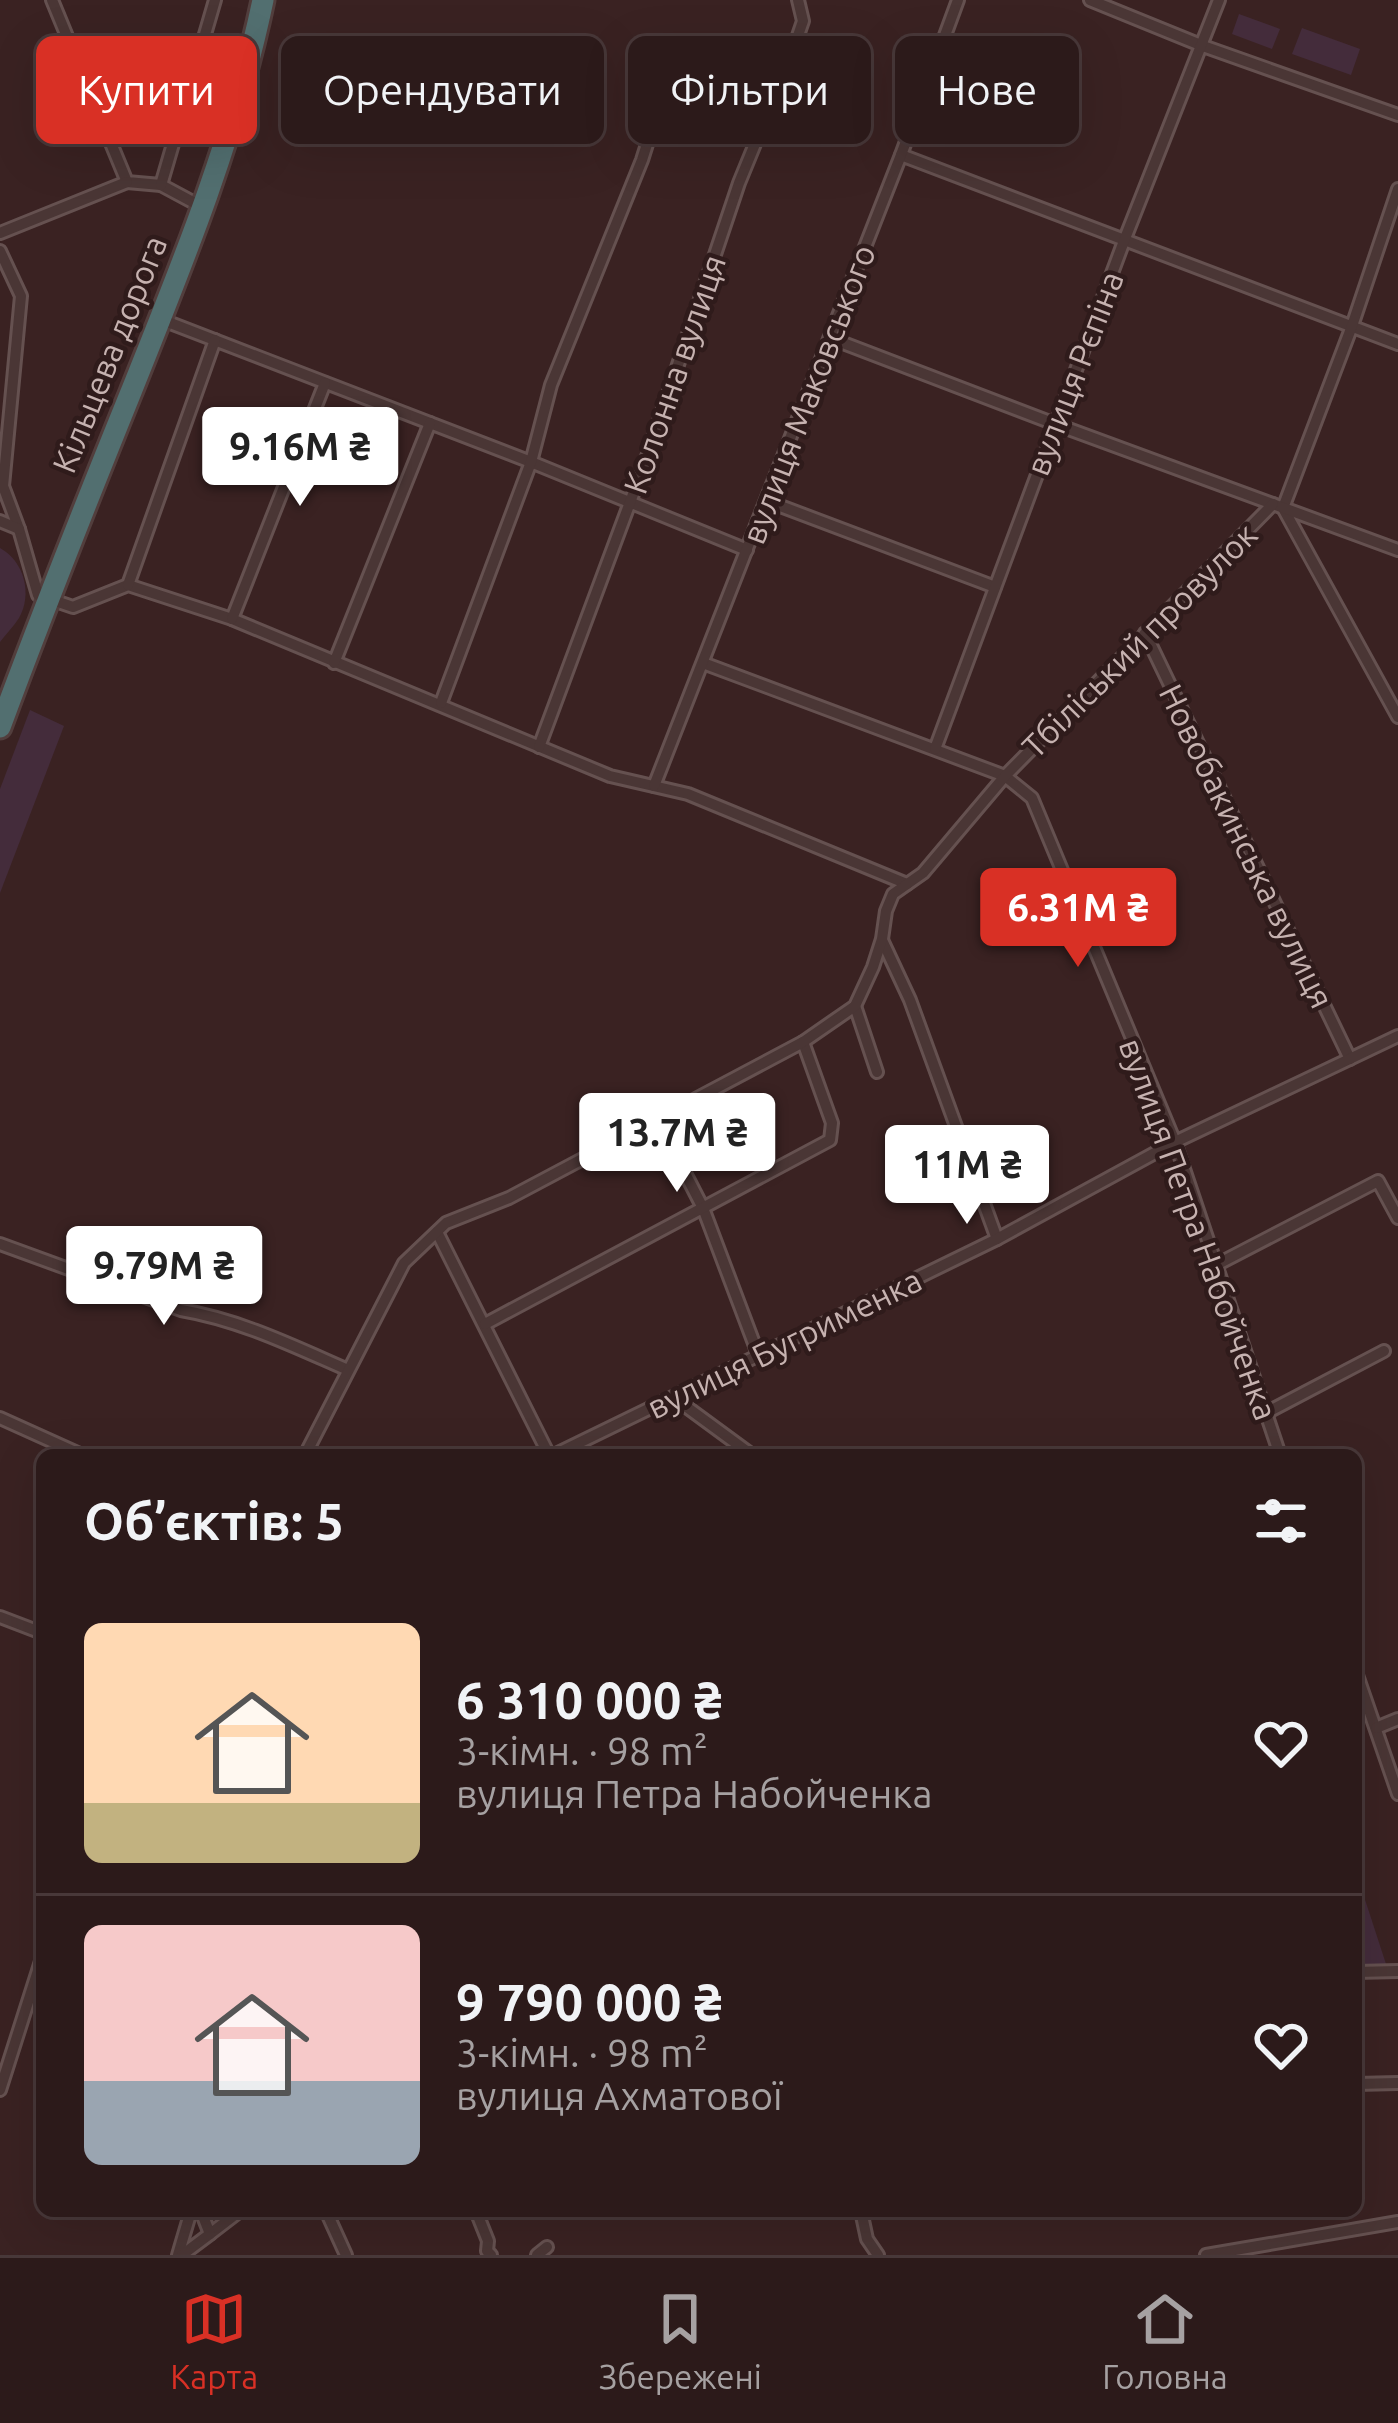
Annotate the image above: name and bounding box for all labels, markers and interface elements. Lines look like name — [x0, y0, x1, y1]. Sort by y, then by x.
chip: Купити — [36, 36, 257, 144]
chip: Орендувати — [281, 36, 604, 144]
chip: Фільтри — [628, 36, 871, 144]
chip: Нове — [895, 36, 1079, 144]
street label: Кільцева дорога — [45, 230, 173, 478]
street label: вулиця Маковського — [734, 239, 882, 549]
street label: Колонна вулиця — [616, 250, 732, 498]
street label: вулиця Рєпіна — [1018, 266, 1130, 480]
pin: 9.16M ₴ — [189, 407, 411, 509]
text: 9.16M ₴ — [229, 424, 371, 467]
street label: Тбіліський провулок — [1014, 515, 1264, 765]
street label: Новобакинська вулиця — [1153, 678, 1341, 1014]
pin: 6.31M ₴ — [967, 868, 1189, 970]
text: 6.31M ₴ — [1007, 885, 1149, 928]
street label: вулиця Петра Набойченка — [1113, 1033, 1285, 1425]
pin: 13.7M ₴ — [566, 1093, 788, 1195]
text: 13.7M ₴ — [606, 1110, 748, 1153]
pin: 11M ₴ — [883, 1125, 1051, 1227]
text: 11M ₴ — [912, 1142, 1022, 1185]
pin: 9.79M ₴ — [53, 1226, 275, 1328]
text: 9.79M ₴ — [93, 1243, 235, 1286]
street label: вулиця Бугрименка — [641, 1260, 927, 1426]
icon: filters — [1248, 1488, 1314, 1554]
text: Об’єктів: 5 — [84, 1492, 344, 1550]
icon: home — [180, 1671, 324, 1815]
text: 6 310 000 ₴ — [456, 1671, 722, 1729]
icon: heart — [1248, 1710, 1314, 1776]
text: 3-кімн. · 98 m² — [456, 1729, 708, 1772]
text: вулиця Петра Набойченка — [456, 1772, 932, 1815]
icon: home — [180, 1973, 324, 2117]
text: 9 790 000 ₴ — [456, 1973, 722, 2031]
icon: heart — [1248, 2012, 1314, 2078]
text: 3-кімн. · 98 m² — [456, 2031, 708, 2074]
text: вулиця Ахматової — [456, 2074, 783, 2117]
tab: Карта — [170, 2286, 258, 2395]
tab: Збережені — [599, 2286, 762, 2395]
tab: Головна — [1102, 2286, 1228, 2395]

